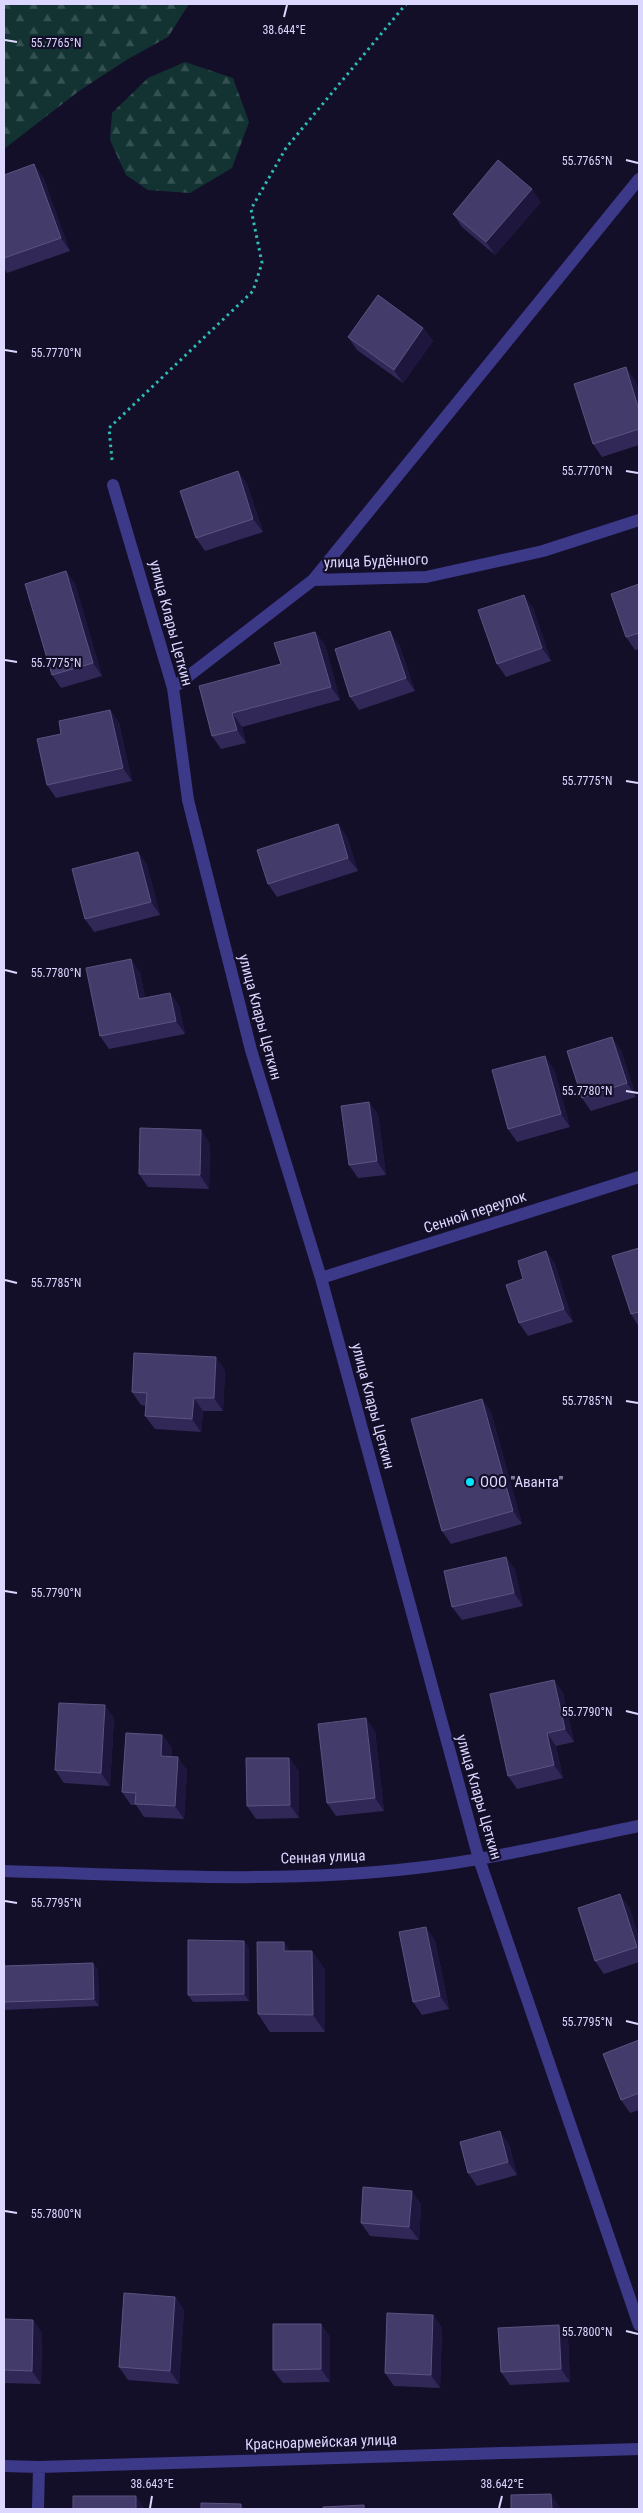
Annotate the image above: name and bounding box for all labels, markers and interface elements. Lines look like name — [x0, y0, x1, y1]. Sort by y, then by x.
text: 38.644°E — [262, 23, 306, 37]
text: 55.7765°N — [31, 36, 81, 50]
text: 55.7765°N — [562, 154, 612, 168]
text: 55.7770°N — [31, 346, 81, 360]
text: 55.7770°N — [562, 464, 612, 478]
street label: улица Будённого — [323, 550, 429, 572]
street label: улица Клары Цеткин — [146, 558, 196, 688]
text: 55.7775°N — [31, 656, 81, 670]
text: 55.7775°N — [562, 774, 612, 788]
street label: улица Клары Цеткин — [235, 952, 285, 1082]
text: 55.7780°N — [31, 966, 81, 980]
text: 55.7780°N — [562, 1084, 612, 1098]
street label: Сенной переулок — [421, 1187, 529, 1237]
text: 55.7785°N — [31, 1276, 81, 1290]
street label: улица Клары Цеткин — [348, 1341, 398, 1471]
text: 55.7785°N — [562, 1394, 612, 1408]
place label: ООО "Аванта" — [480, 1473, 563, 1491]
marker: ООО "Аванта" — [464, 1476, 476, 1488]
text: 55.7790°N — [31, 1586, 81, 1600]
text: 55.7790°N — [562, 1705, 612, 1719]
street label: улица Клары Цеткин — [453, 1732, 505, 1862]
street label: Сенная улица — [280, 1847, 366, 1867]
text: 55.7795°N — [31, 1896, 81, 1910]
text: 55.7795°N — [562, 2015, 612, 2029]
text: 55.7800°N — [31, 2207, 81, 2221]
text: 55.7800°N — [562, 2325, 612, 2339]
street label: Красноармейская улица — [245, 2430, 397, 2454]
text: 38.643°E — [130, 2477, 174, 2491]
text: 38.642°E — [480, 2477, 524, 2491]

